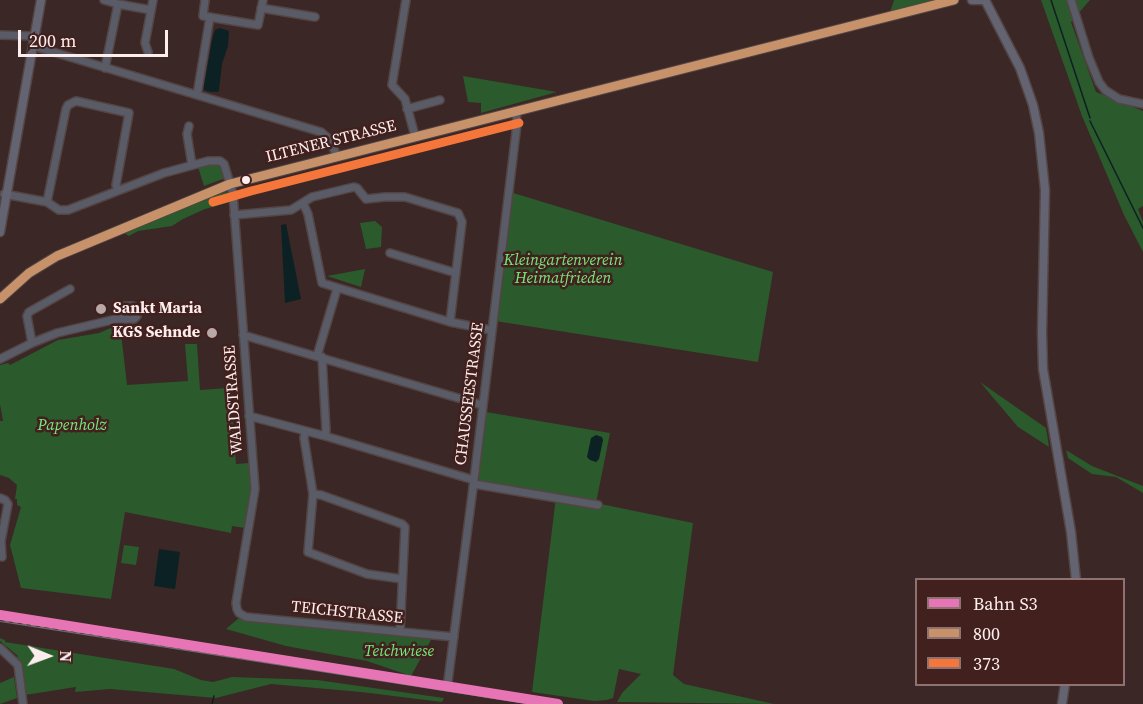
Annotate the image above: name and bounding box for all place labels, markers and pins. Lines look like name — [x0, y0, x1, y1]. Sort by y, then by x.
unlabelled marker — [240, 174, 252, 186]
place label: Sankt Maria — [113, 299, 202, 319]
marker: Sankt Maria — [94, 302, 108, 316]
place label: KGS Sehnde — [112, 323, 200, 343]
marker: KGS Sehnde — [205, 326, 219, 340]

